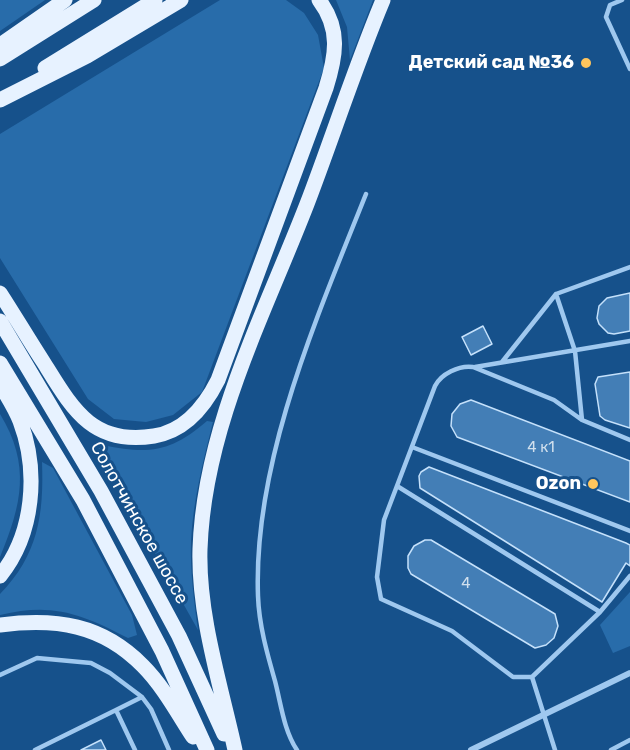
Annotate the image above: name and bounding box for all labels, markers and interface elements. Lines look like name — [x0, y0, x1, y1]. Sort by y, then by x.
place label: Детский сад №36 — [409, 52, 574, 74]
marker: Детский сад №36 — [579, 56, 593, 70]
street label: Солотчинское шоссе — [85, 438, 193, 608]
house number: 4 к1 — [527, 439, 555, 457]
place label: Ozon — [536, 473, 581, 495]
marker: Ozon — [586, 477, 600, 491]
house number: 4 — [461, 575, 471, 593]

